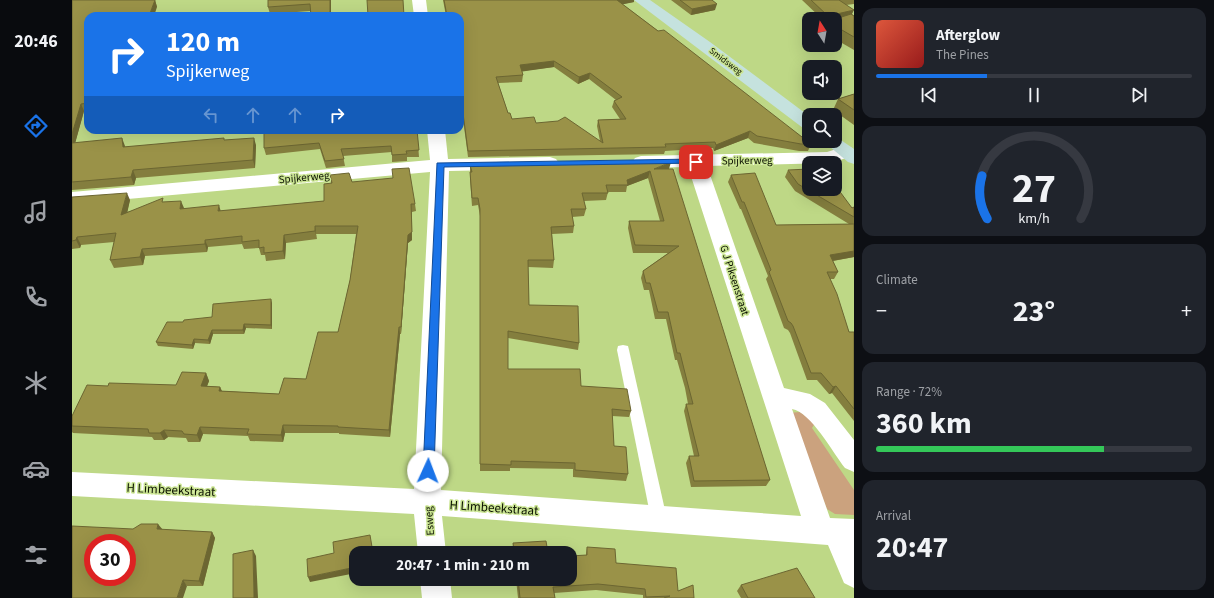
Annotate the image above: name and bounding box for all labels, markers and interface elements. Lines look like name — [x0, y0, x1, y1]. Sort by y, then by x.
north arrow — [802, 12, 842, 52]
map controls — [802, 12, 842, 196]
text: 120 m — [166, 22, 240, 62]
text: Afterglow — [936, 25, 1000, 46]
icon: right — [100, 28, 152, 80]
text: 20:46 — [14, 29, 58, 54]
street label: Smidsweg — [706, 45, 745, 78]
text: The Pines — [936, 46, 989, 64]
text: Spijkerweg — [166, 59, 249, 84]
button: sound — [802, 60, 842, 100]
icon: previous — [918, 84, 940, 106]
icon: pause — [1023, 84, 1045, 106]
icon: next — [1128, 84, 1150, 106]
icon: left — [200, 104, 222, 126]
icon: ahead — [242, 104, 264, 126]
icon: ahead — [284, 104, 306, 126]
icon: right — [326, 104, 348, 126]
button: search — [802, 108, 842, 148]
icon: directions — [22, 112, 50, 140]
pin — [679, 145, 713, 179]
icon: arrive — [685, 151, 707, 173]
street label: Spijkerweg — [721, 153, 773, 168]
button: layers — [802, 156, 842, 196]
text: 27 — [1012, 159, 1056, 219]
street label: Spijkerweg — [278, 168, 330, 187]
icon: music — [22, 198, 50, 226]
text: km/h — [1018, 208, 1050, 229]
street label: G J Piksenstraat — [716, 243, 753, 318]
text: Climate — [876, 271, 918, 289]
icon: phone — [22, 283, 50, 311]
text: 23° — [1013, 290, 1055, 333]
text: − — [876, 295, 887, 327]
text: + — [1181, 295, 1192, 327]
icon: climate — [22, 369, 50, 397]
text: Range · 72% — [876, 383, 942, 401]
text: 360 km — [876, 402, 972, 445]
position arrow — [407, 450, 449, 492]
icon: car — [22, 455, 50, 483]
street label: H Limbeekstraat — [126, 479, 216, 501]
street label: H Limbeekstraat — [449, 496, 540, 520]
street label: Esweg — [421, 505, 438, 536]
text: Arrival — [876, 507, 911, 525]
text: 20:47 — [876, 526, 948, 569]
speed limit sign: 30 — [84, 534, 136, 586]
icon: filters — [22, 541, 50, 569]
text: 20:47 · 1 min · 210 m — [396, 555, 530, 576]

